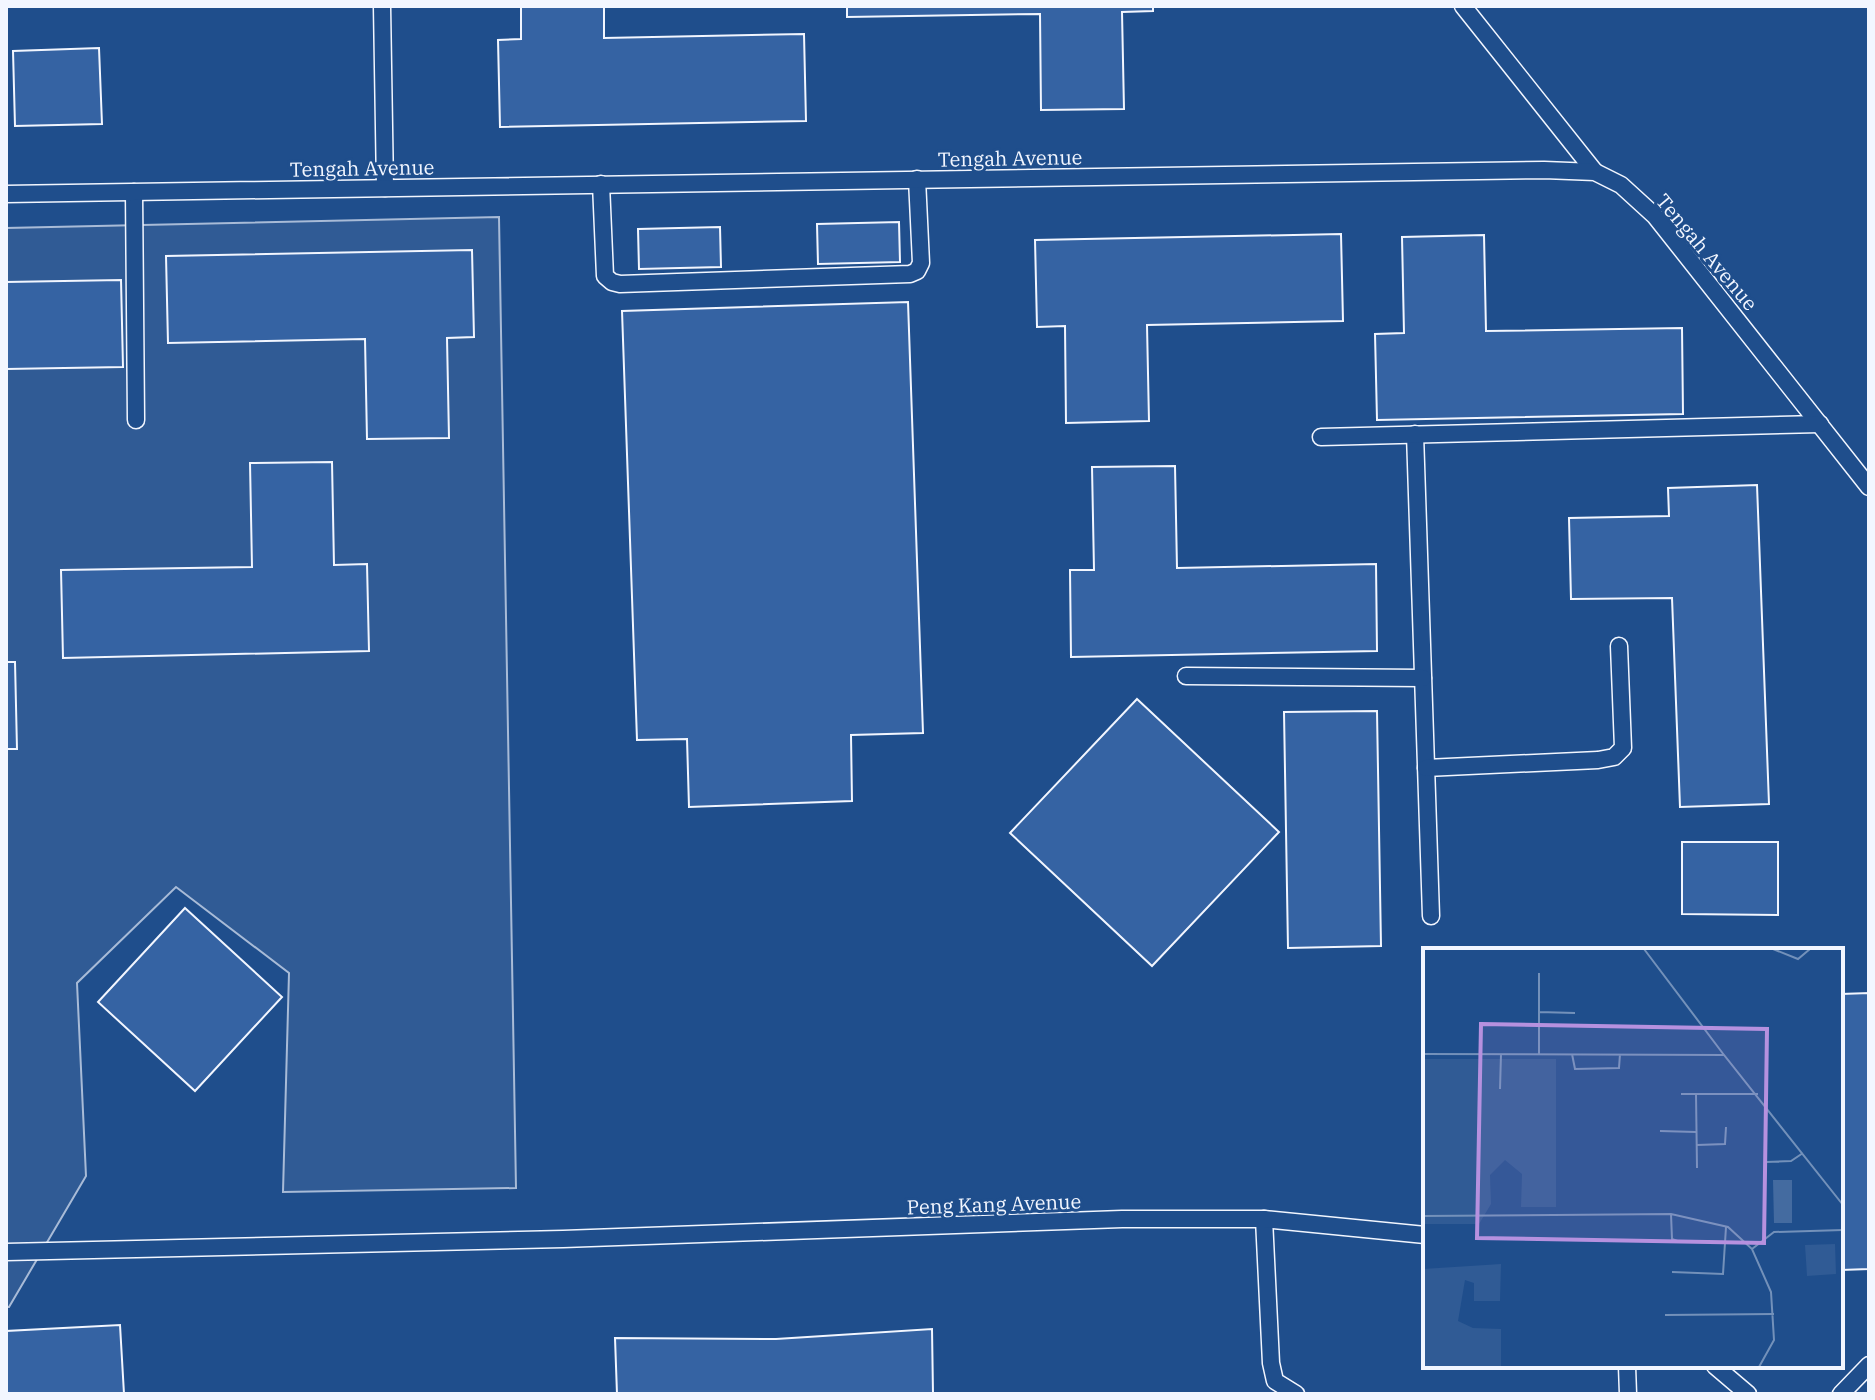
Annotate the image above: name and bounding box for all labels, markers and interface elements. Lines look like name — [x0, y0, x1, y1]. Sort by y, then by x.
street label: Tengah Avenue — [937, 143, 1083, 173]
street label: Tengah Avenue — [289, 153, 435, 183]
street label: Tengah Avenue — [1650, 188, 1764, 316]
inset map — [1423, 948, 1843, 1368]
street label: Peng Kang Avenue — [906, 1187, 1082, 1221]

